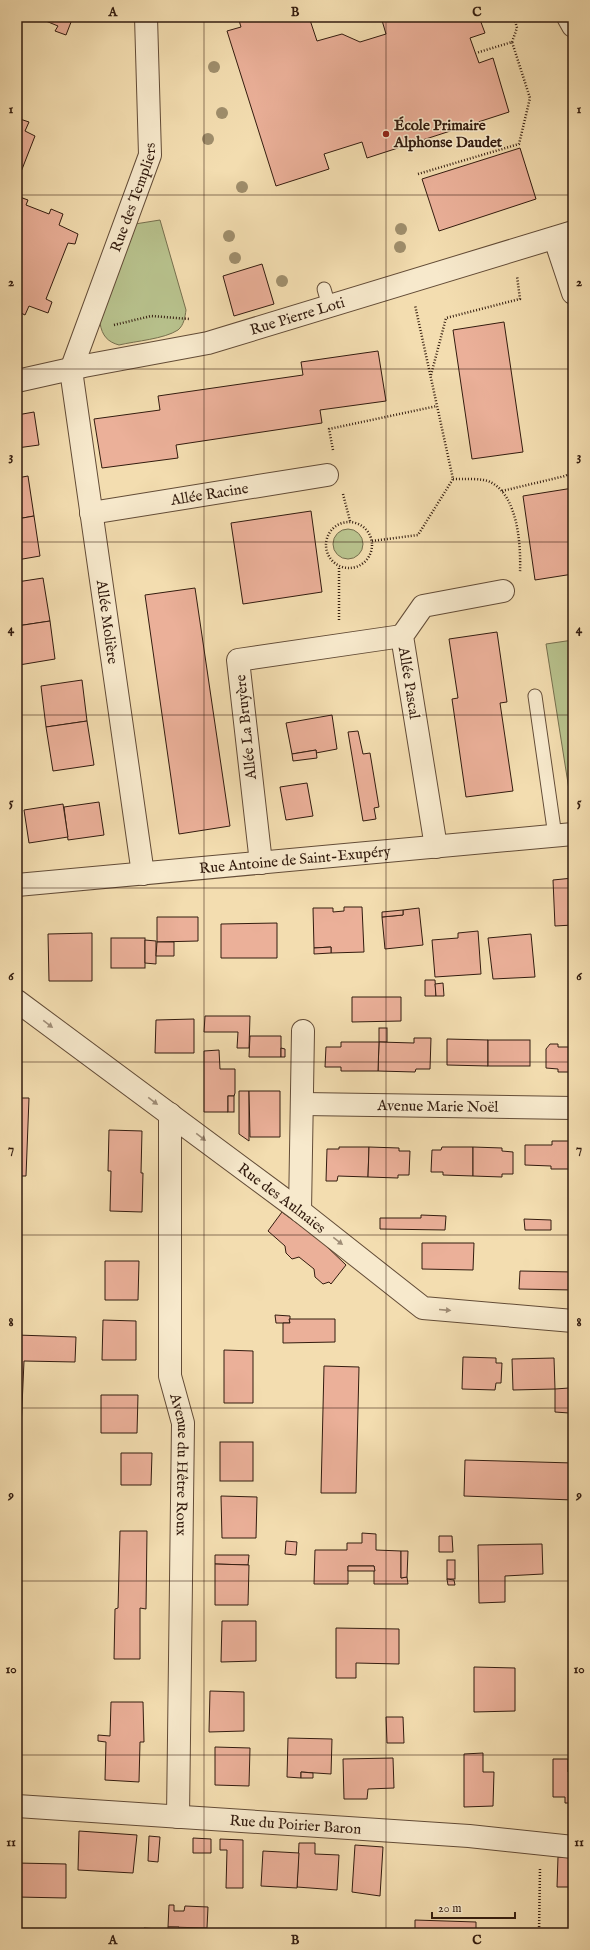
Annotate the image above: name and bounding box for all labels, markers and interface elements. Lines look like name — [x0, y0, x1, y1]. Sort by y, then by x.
text: A — [108, 4, 119, 21]
text: B — [291, 4, 300, 21]
text: C — [472, 4, 482, 21]
text: 1 — [9, 101, 14, 118]
text: 1 — [577, 101, 582, 118]
place label: École Primaire Alphonse Daudet — [393, 116, 503, 152]
marker: École Primaire Alphonse Daudet — [381, 129, 391, 139]
street label: Rue des Templiers — [106, 143, 159, 255]
text: 2 — [8, 274, 14, 291]
text: 2 — [576, 274, 582, 291]
street label: Rue Pierre Loti — [247, 293, 347, 339]
text: 3 — [9, 448, 14, 465]
text: 3 — [577, 448, 582, 465]
street label: Allée Racine — [168, 478, 250, 510]
street label: Allée Molière — [92, 578, 122, 665]
text: 4 — [8, 621, 15, 638]
text: 4 — [576, 621, 583, 638]
street label: Allée Pascal — [394, 645, 424, 721]
street label: Allée La Bruyère — [231, 673, 261, 781]
text: 5 — [9, 794, 14, 811]
text: 5 — [577, 794, 582, 811]
street label: Rue Antoine de Saint-Exupéry — [198, 841, 392, 878]
text: 6 — [8, 968, 14, 985]
text: 6 — [576, 968, 582, 985]
one-way arrow — [43, 1020, 54, 1028]
street label: Avenue Marie Noël — [376, 1096, 500, 1116]
one-way arrow — [147, 1097, 158, 1105]
one-way arrow — [196, 1133, 207, 1141]
text: 7 — [8, 1141, 14, 1158]
text: 7 — [576, 1141, 582, 1158]
street label: Rue des Aulnaies — [234, 1159, 330, 1237]
one-way arrow — [333, 1237, 344, 1246]
one-way arrow — [439, 1307, 451, 1314]
text: 8 — [8, 1314, 14, 1331]
text: 8 — [576, 1314, 582, 1331]
street label: Avenue du Hêtre Roux — [165, 1390, 192, 1537]
text: 9 — [7, 1487, 14, 1504]
text: 9 — [575, 1487, 582, 1504]
text: 10 — [5, 1661, 17, 1678]
text: 10 — [573, 1661, 585, 1678]
street label: Rue du Poirier Baron — [229, 1811, 362, 1838]
text: 11 — [6, 1834, 16, 1851]
text: 11 — [574, 1834, 584, 1851]
scale bar — [432, 1894, 515, 1920]
text: 20 m — [438, 1901, 461, 1916]
text: A — [108, 1932, 119, 1949]
text: B — [291, 1932, 300, 1949]
text: C — [472, 1932, 482, 1949]

